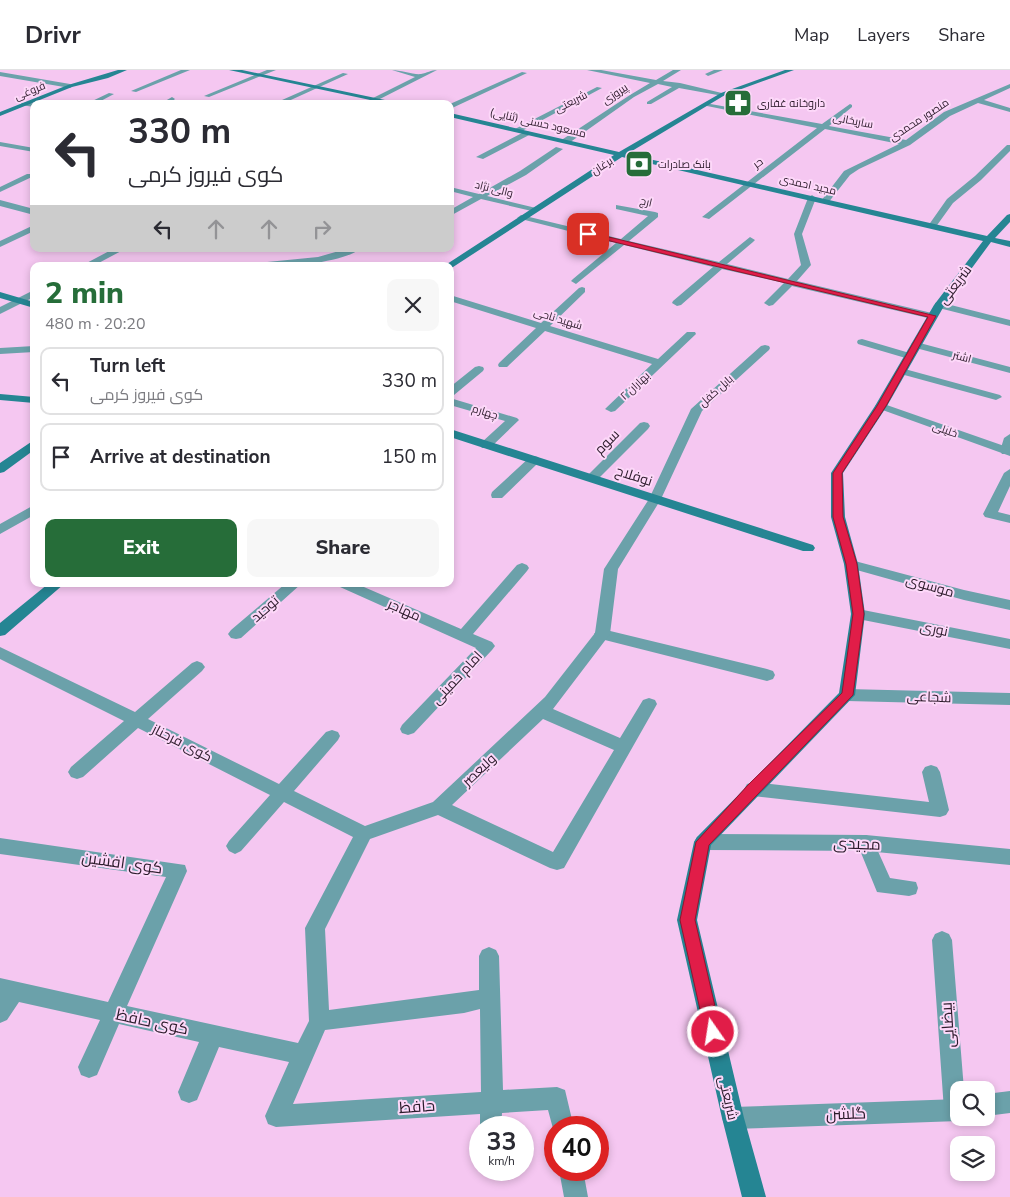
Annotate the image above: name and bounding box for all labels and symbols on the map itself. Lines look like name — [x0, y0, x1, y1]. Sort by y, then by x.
street label: فروغی — [12, 78, 48, 104]
street label: پیروزی — [599, 80, 631, 108]
street label: شریعتی — [552, 87, 590, 117]
pharmacy icon: داروخانه غفاری — [723, 88, 753, 118]
street label: منصور محمدی — [886, 95, 952, 145]
place label: داروخانه غفاری — [757, 96, 825, 111]
street label: مسعود حسنی (ثنایی) — [488, 105, 588, 141]
street label: ساریخانی — [832, 110, 874, 132]
bank icon: بانک صادرات — [624, 149, 654, 179]
street label: برغان — [588, 153, 616, 179]
street label: حر — [749, 154, 766, 172]
place label: بانک صادرات — [658, 157, 711, 172]
street label: مجید احمدی — [778, 171, 838, 199]
street label: والی نژاد — [473, 177, 515, 201]
street label: ارج — [638, 193, 654, 211]
pin — [567, 213, 609, 255]
street label: شریعتی — [934, 261, 976, 309]
street label: شهید ناحی — [532, 304, 584, 334]
street label: اشتر — [950, 347, 973, 367]
street label: بهاران ۲ — [617, 368, 653, 404]
street label: بابل کفل — [696, 372, 736, 410]
street label: چهارم — [470, 401, 500, 423]
street label: خلیلی — [930, 419, 960, 441]
street label: سوم — [590, 425, 624, 459]
street label: نوفلاح — [613, 461, 655, 491]
street label: موسوی — [904, 570, 956, 602]
street label: توحید — [247, 591, 283, 626]
street label: مهاجر — [384, 594, 424, 626]
street label: نوری — [918, 617, 950, 641]
street label: امام خمینی — [427, 647, 487, 709]
street label: شجاعی — [906, 687, 952, 707]
street label: کوی فرحناز — [148, 719, 215, 766]
street label: ولیعصر — [457, 749, 500, 791]
street label: مجیدی — [833, 832, 881, 856]
street label: کوی افشین — [80, 846, 164, 880]
street label: بیضایی — [935, 1001, 961, 1049]
street label: کوی حافظ — [114, 1004, 190, 1040]
position arrow — [686, 1005, 738, 1057]
street label: شریعتی — [714, 1074, 742, 1122]
street label: حافظ — [398, 1095, 436, 1119]
street label: گلشن — [825, 1102, 867, 1126]
speed limit sign: 40 — [544, 1116, 609, 1181]

